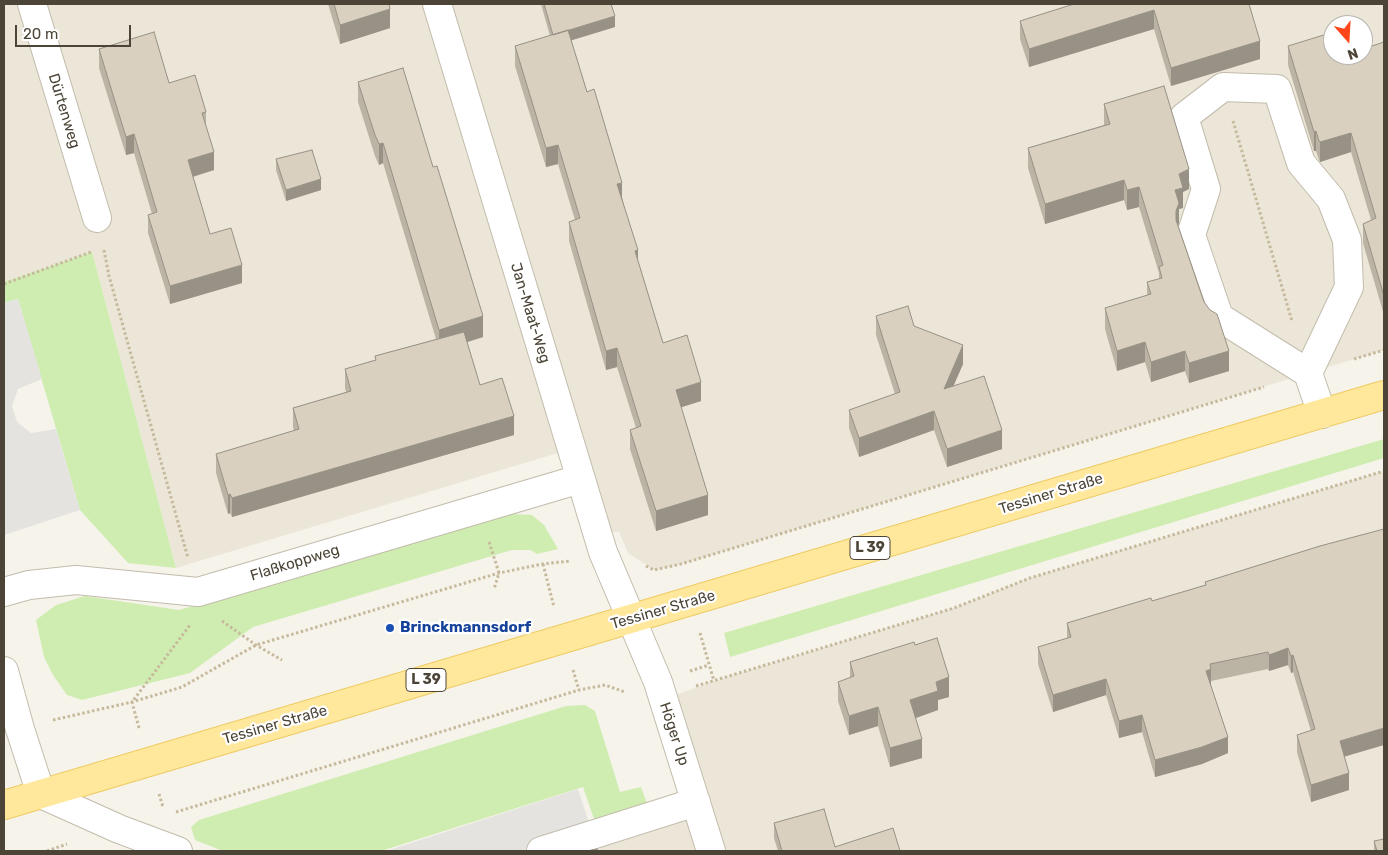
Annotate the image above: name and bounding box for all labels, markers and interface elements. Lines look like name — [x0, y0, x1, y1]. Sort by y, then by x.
scale bar — [18, 15, 134, 47]
north arrow — [1323, 15, 1373, 65]
text: 20 m — [23, 25, 58, 43]
text: N — [1345, 44, 1360, 63]
street label: Dürtenweg — [44, 71, 84, 151]
street label: Jan-Maat-Weg — [506, 261, 554, 365]
street label: Tessiner Straße — [997, 470, 1105, 518]
road number: L 39 — [850, 536, 890, 560]
street label: Flaßkoppweg — [248, 541, 342, 585]
street label: Tessiner Straße — [609, 587, 717, 633]
place label: Brinckmannsdorf — [400, 619, 531, 637]
marker: Brinckmannsdorf — [384, 622, 396, 634]
road number: L 39 — [406, 668, 446, 692]
street label: Höger Up — [655, 700, 693, 768]
street label: Tessiner Straße — [221, 702, 329, 748]

